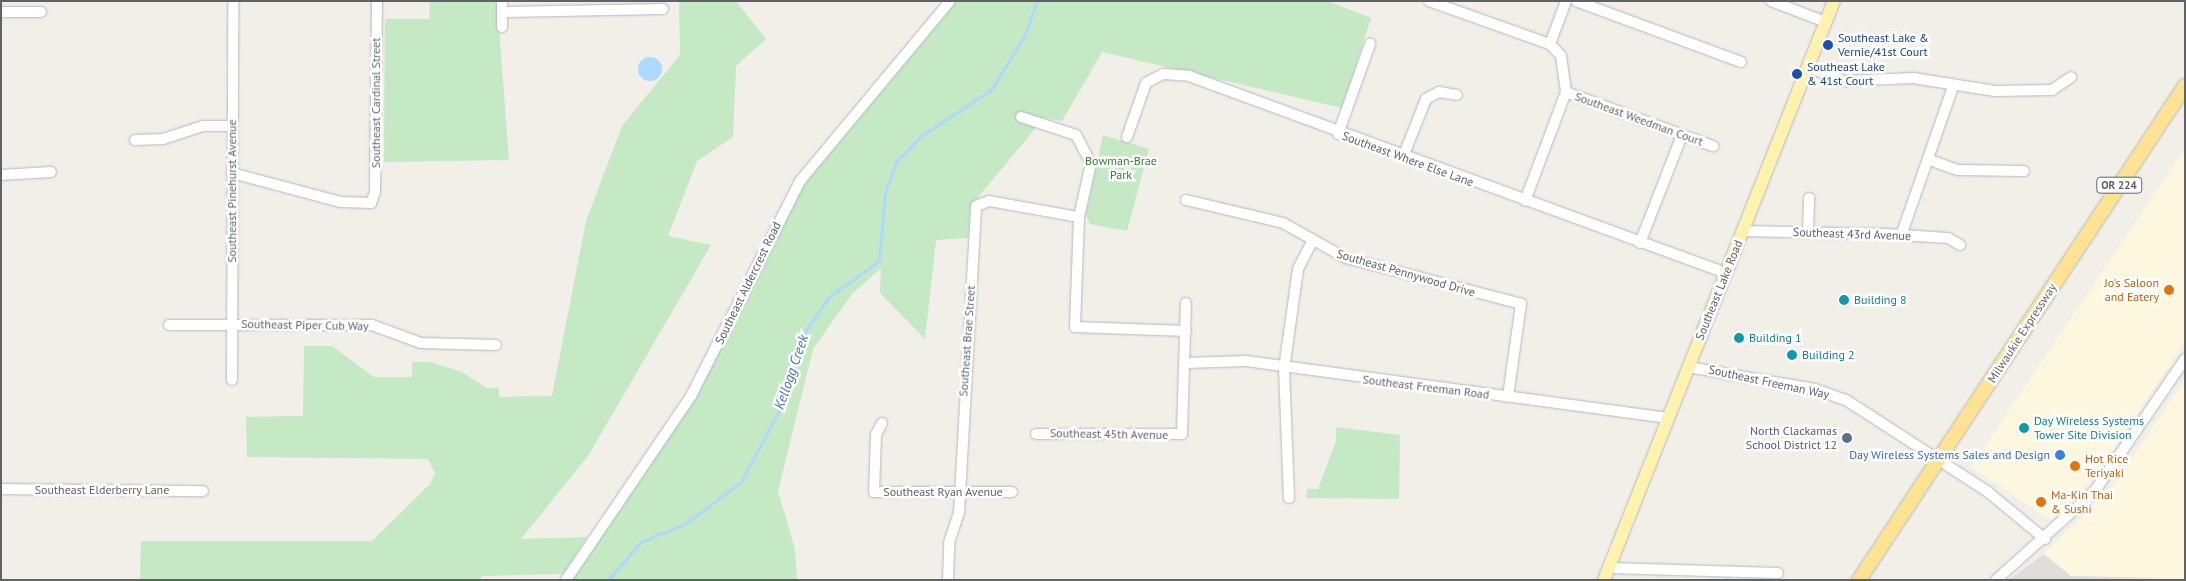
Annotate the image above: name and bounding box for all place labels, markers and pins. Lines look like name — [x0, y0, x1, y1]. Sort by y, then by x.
place label: Southeast Lake & Vernie/41st Court — [1838, 31, 1929, 59]
marker: Southeast Lake & Vernie/41st Court — [1822, 39, 1834, 51]
place label: Southeast Lake & 41st Court — [1807, 60, 1885, 88]
marker: Southeast Lake & 41st Court — [1791, 68, 1803, 80]
place label: Jo's Saloon and Eatery — [2104, 276, 2159, 304]
marker: Jo's Saloon and Eatery — [2163, 284, 2175, 296]
place label: Building 8 — [1854, 293, 1907, 307]
marker: Building 8 — [1838, 294, 1850, 306]
place label: Building 1 — [1749, 331, 1802, 345]
marker: Building 1 — [1733, 332, 1745, 344]
place label: Building 2 — [1802, 348, 1855, 362]
marker: Building 2 — [1786, 349, 1798, 361]
place label: Day Wireless Systems Tower Site Division — [2034, 414, 2145, 442]
marker: Day Wireless Systems Tower Site Division — [2018, 422, 2030, 434]
place label: North Clackamas School District 12 — [1746, 424, 1837, 452]
marker: North Clackamas School District 12 — [1841, 432, 1853, 444]
place label: Day Wireless Systems Sales and Design — [1849, 448, 2050, 462]
marker: Day Wireless Systems Sales and Design — [2054, 449, 2066, 461]
place label: Hot Rice Teriyaki — [2085, 452, 2128, 480]
marker: Hot Rice Teriyaki — [2069, 460, 2081, 472]
place label: Ma-Kin Thai & Sushi — [2051, 488, 2113, 516]
marker: Ma-Kin Thai & Sushi — [2035, 496, 2047, 508]

